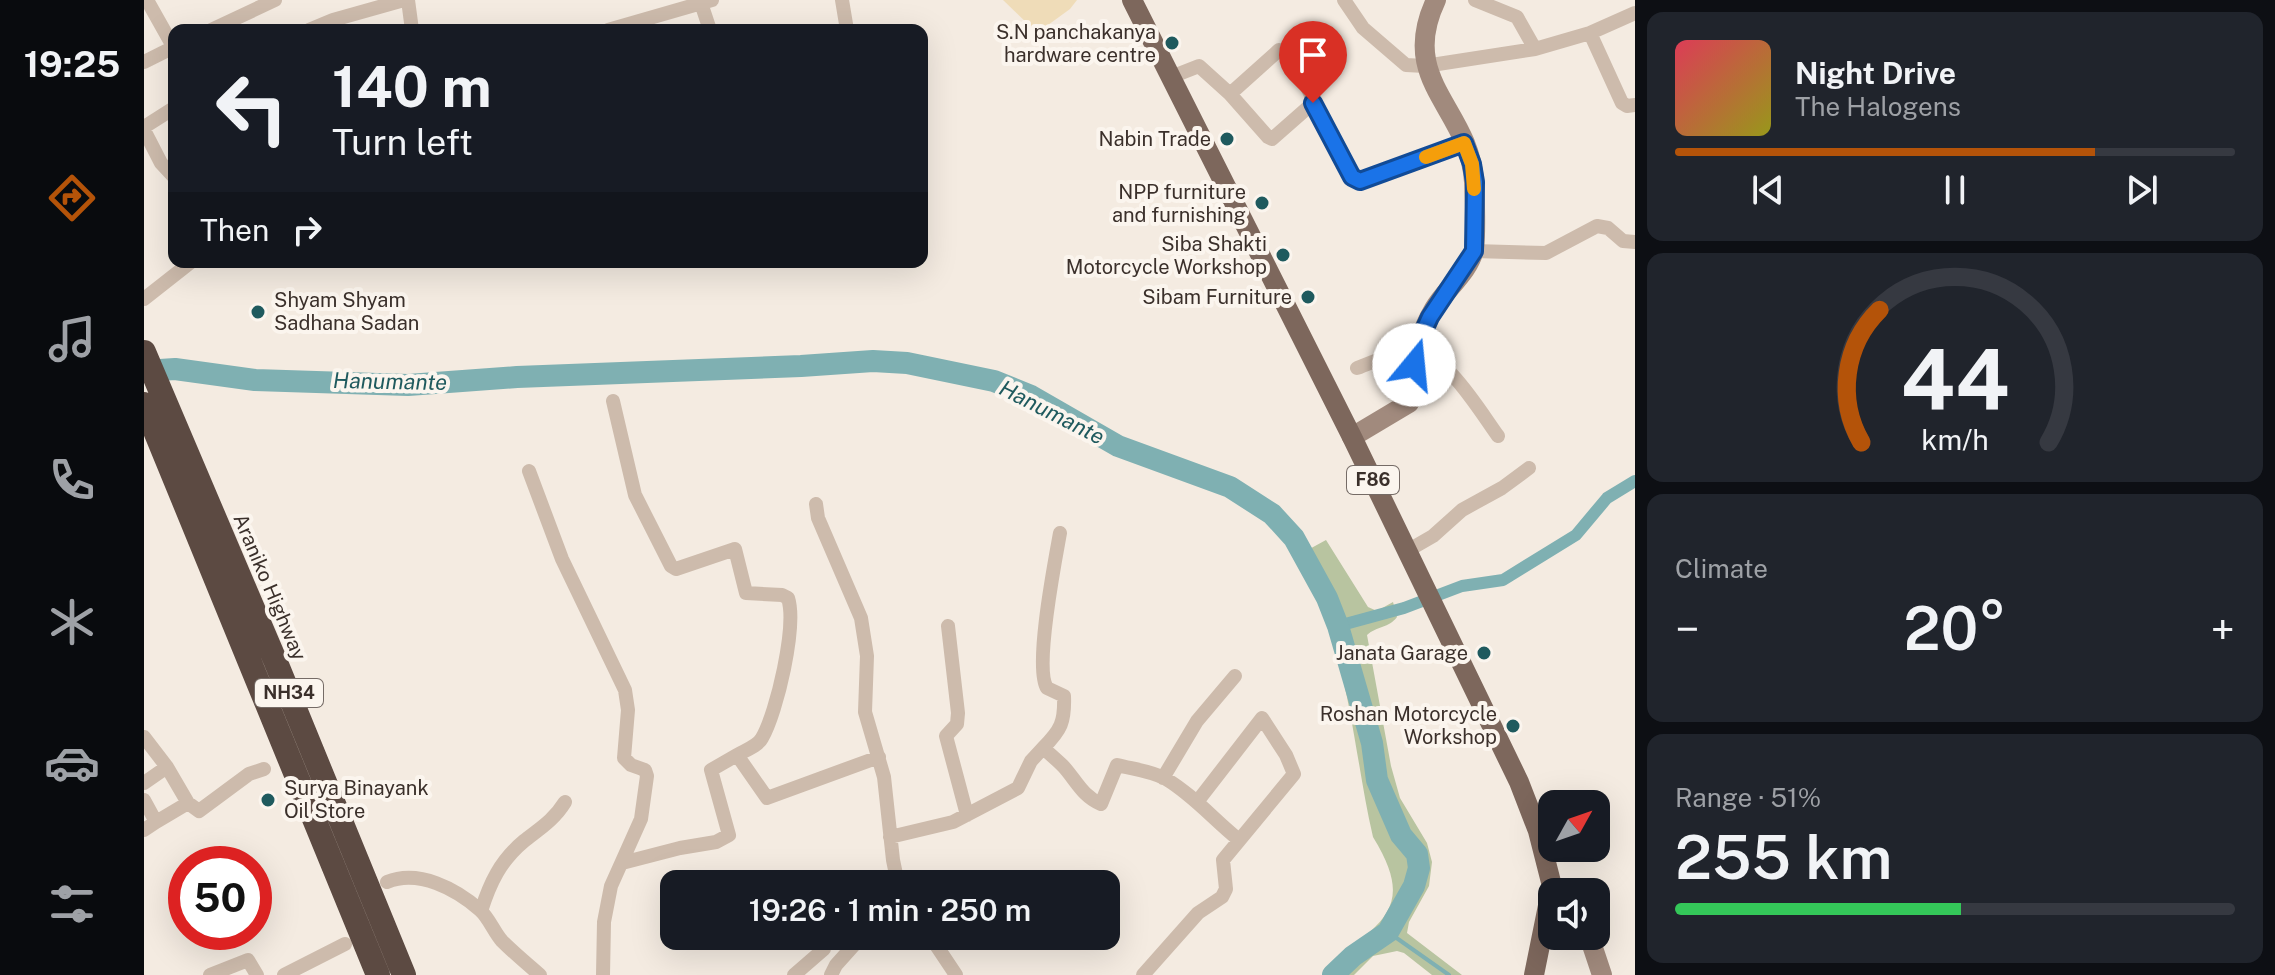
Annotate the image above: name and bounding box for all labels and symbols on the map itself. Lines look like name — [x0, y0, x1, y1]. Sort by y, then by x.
place label: S.N panchakanya hardware centre — [996, 20, 1156, 67]
pin — [1279, 21, 1347, 103]
marker: S.N panchakanya hardware centre — [1163, 34, 1181, 52]
place label: Nabin Trade — [1099, 127, 1211, 151]
marker: Nabin Trade — [1218, 130, 1236, 148]
place label: NPP furniture and furnishing — [1112, 180, 1246, 227]
marker: NPP furniture and furnishing — [1253, 194, 1271, 212]
place label: Siba Shakti Motorcycle Workshop — [1066, 232, 1267, 279]
marker: Siba Shakti Motorcycle Workshop — [1274, 246, 1292, 264]
place label: Sibam Furniture — [1142, 285, 1292, 309]
place label: Shyam Shyam Sadhana Sadan — [274, 288, 419, 335]
marker: Sibam Furniture — [1299, 288, 1317, 306]
marker: Shyam Shyam Sadhana Sadan — [249, 303, 267, 321]
position arrow — [1372, 323, 1456, 407]
water label: Hanumante — [333, 367, 447, 395]
water label: Hanumante — [995, 374, 1109, 450]
road number: F86 — [1347, 466, 1399, 494]
street label: Araniko Highway — [228, 510, 312, 664]
place label: Janata Garage — [1336, 641, 1468, 665]
marker: Janata Garage — [1475, 644, 1493, 662]
road number: NH34 — [255, 679, 323, 707]
place label: Roshan Motorcycle Workshop — [1320, 702, 1497, 749]
marker: Roshan Motorcycle Workshop — [1504, 717, 1522, 735]
place label: Surya Binayank Oil Store — [284, 776, 429, 823]
north arrow — [1538, 790, 1610, 862]
marker: Surya Binayank Oil Store — [259, 791, 277, 809]
speed limit sign: 50 — [168, 846, 272, 950]

